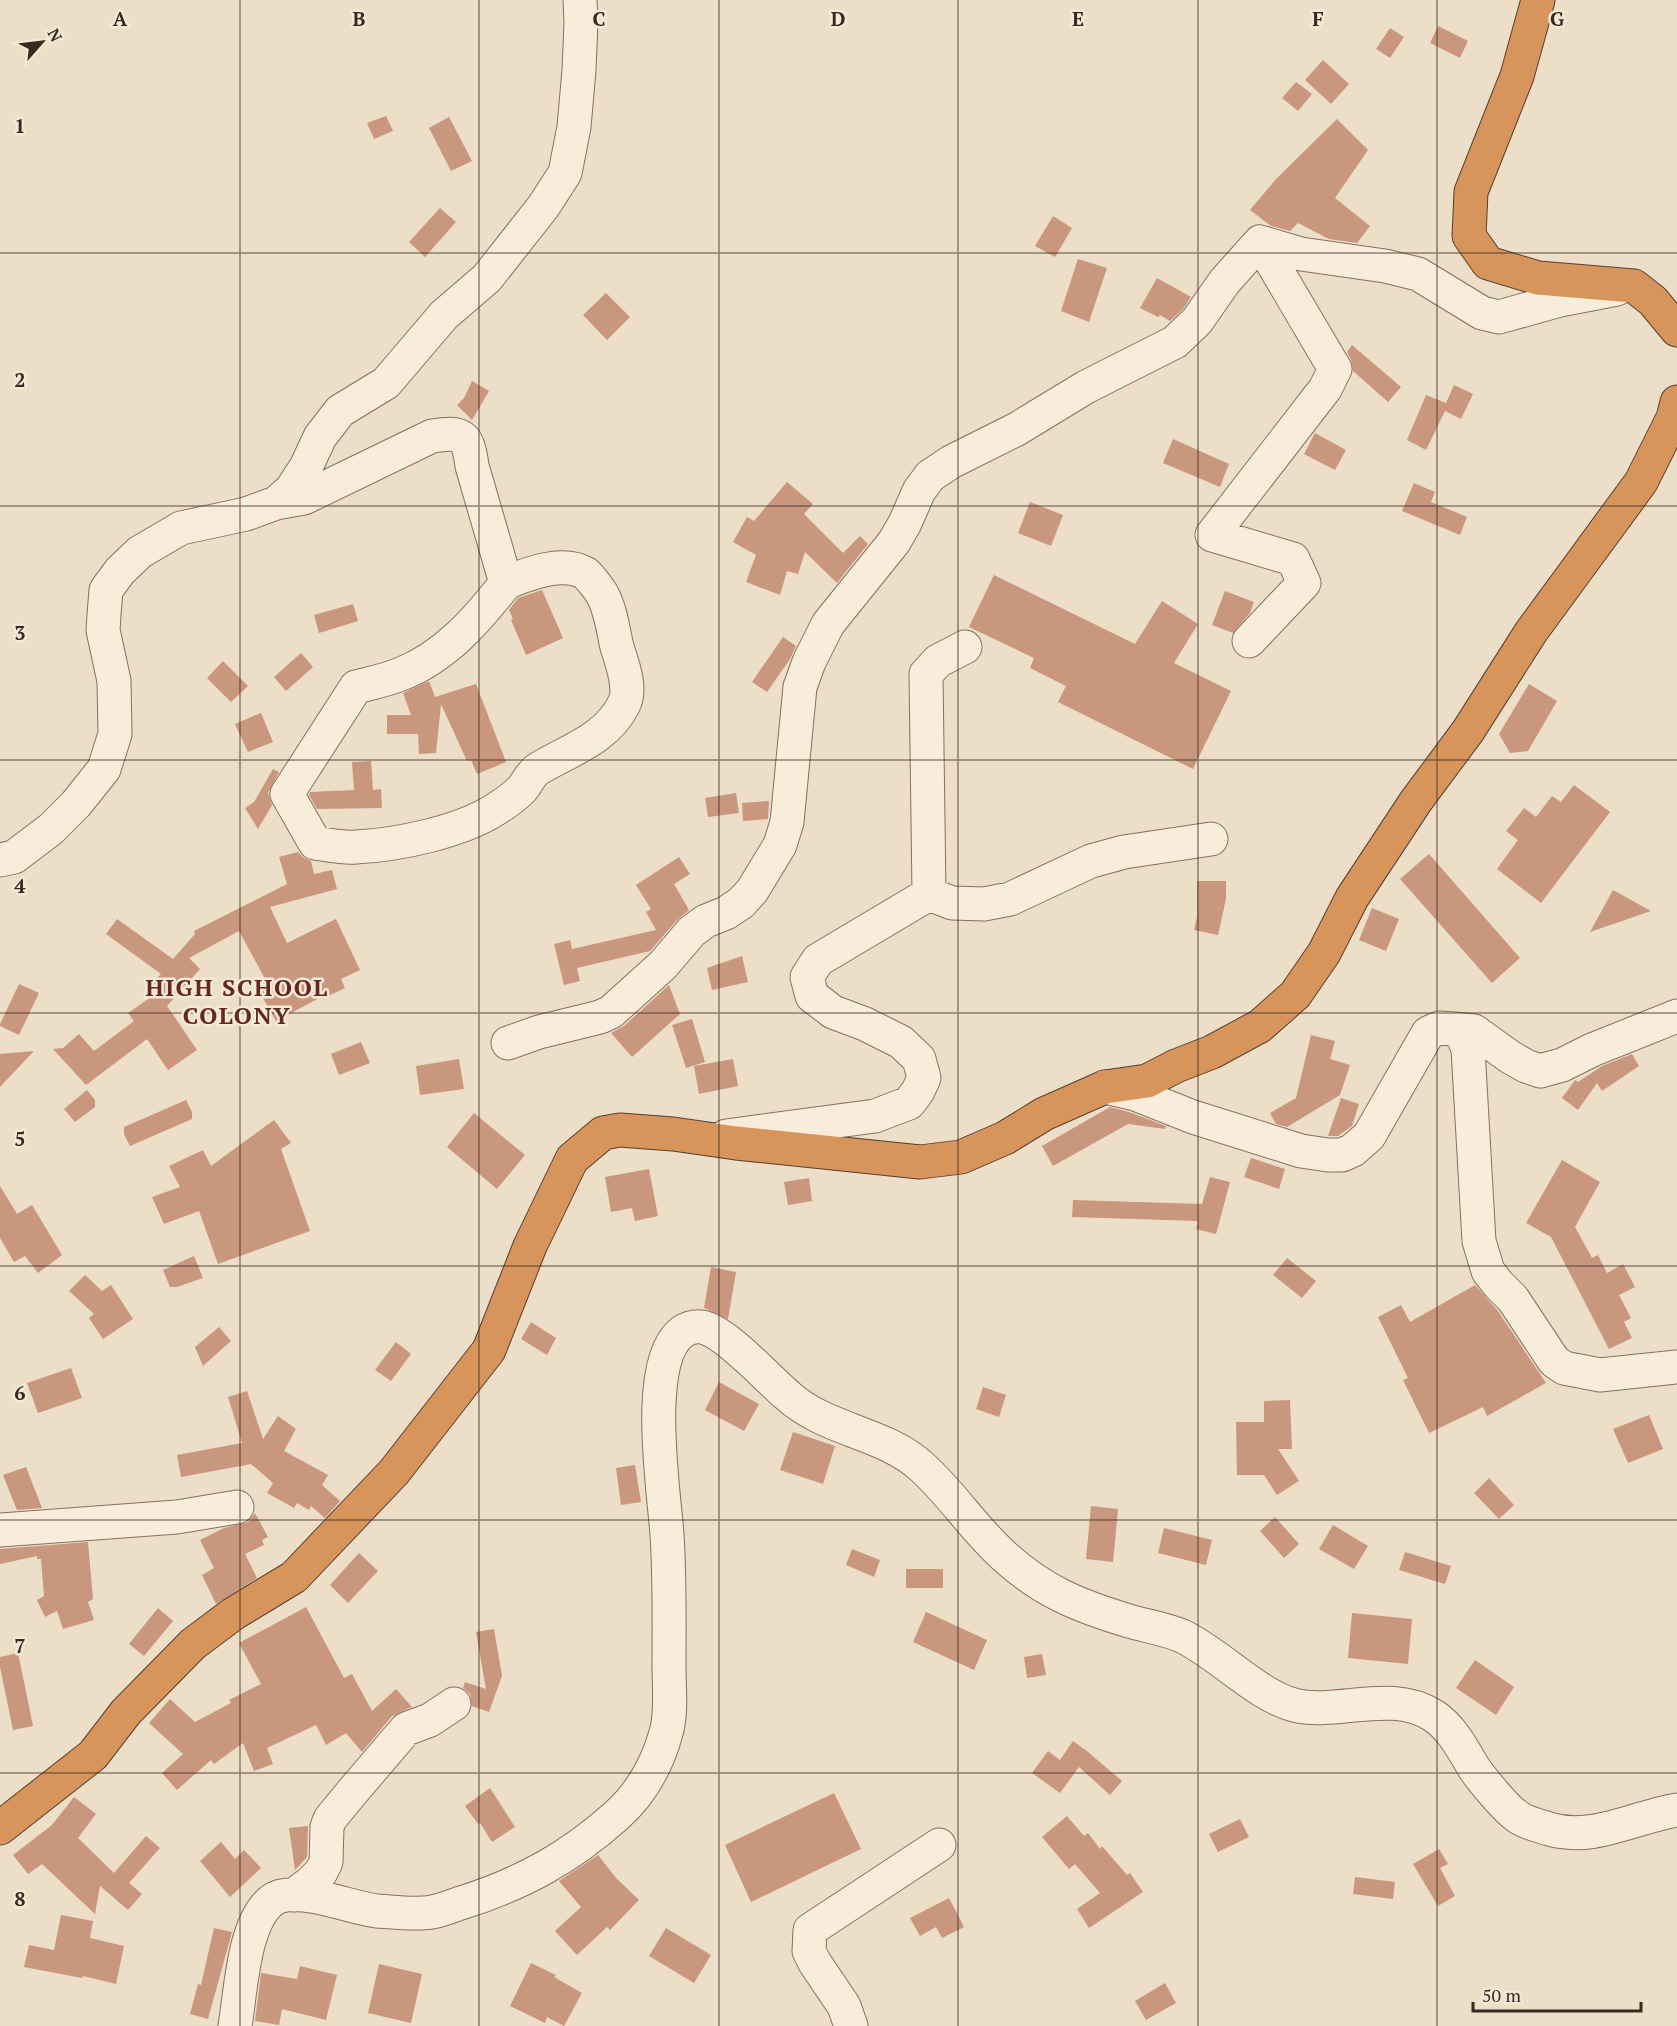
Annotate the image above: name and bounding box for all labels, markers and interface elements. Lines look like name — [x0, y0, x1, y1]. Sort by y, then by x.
text: A — [113, 5, 128, 32]
text: B — [353, 5, 366, 32]
text: C — [592, 5, 606, 32]
text: D — [831, 5, 845, 32]
text: E — [1072, 5, 1084, 32]
text: F — [1312, 5, 1324, 32]
text: G — [1550, 5, 1564, 32]
north arrow — [12, 12, 72, 72]
text: N — [43, 24, 68, 45]
text: 1 — [14, 112, 26, 139]
text: 2 — [14, 366, 26, 393]
text: 3 — [14, 619, 26, 646]
text: 4 — [14, 872, 26, 899]
district label: HIGH SCHOOL COLONY — [145, 971, 329, 1031]
text: 5 — [14, 1125, 26, 1152]
text: 6 — [14, 1379, 26, 1406]
text: 7 — [14, 1632, 26, 1659]
text: 8 — [14, 1885, 26, 1912]
scale bar — [1473, 1975, 1641, 2013]
text: 50 m — [1482, 1983, 1522, 2007]

